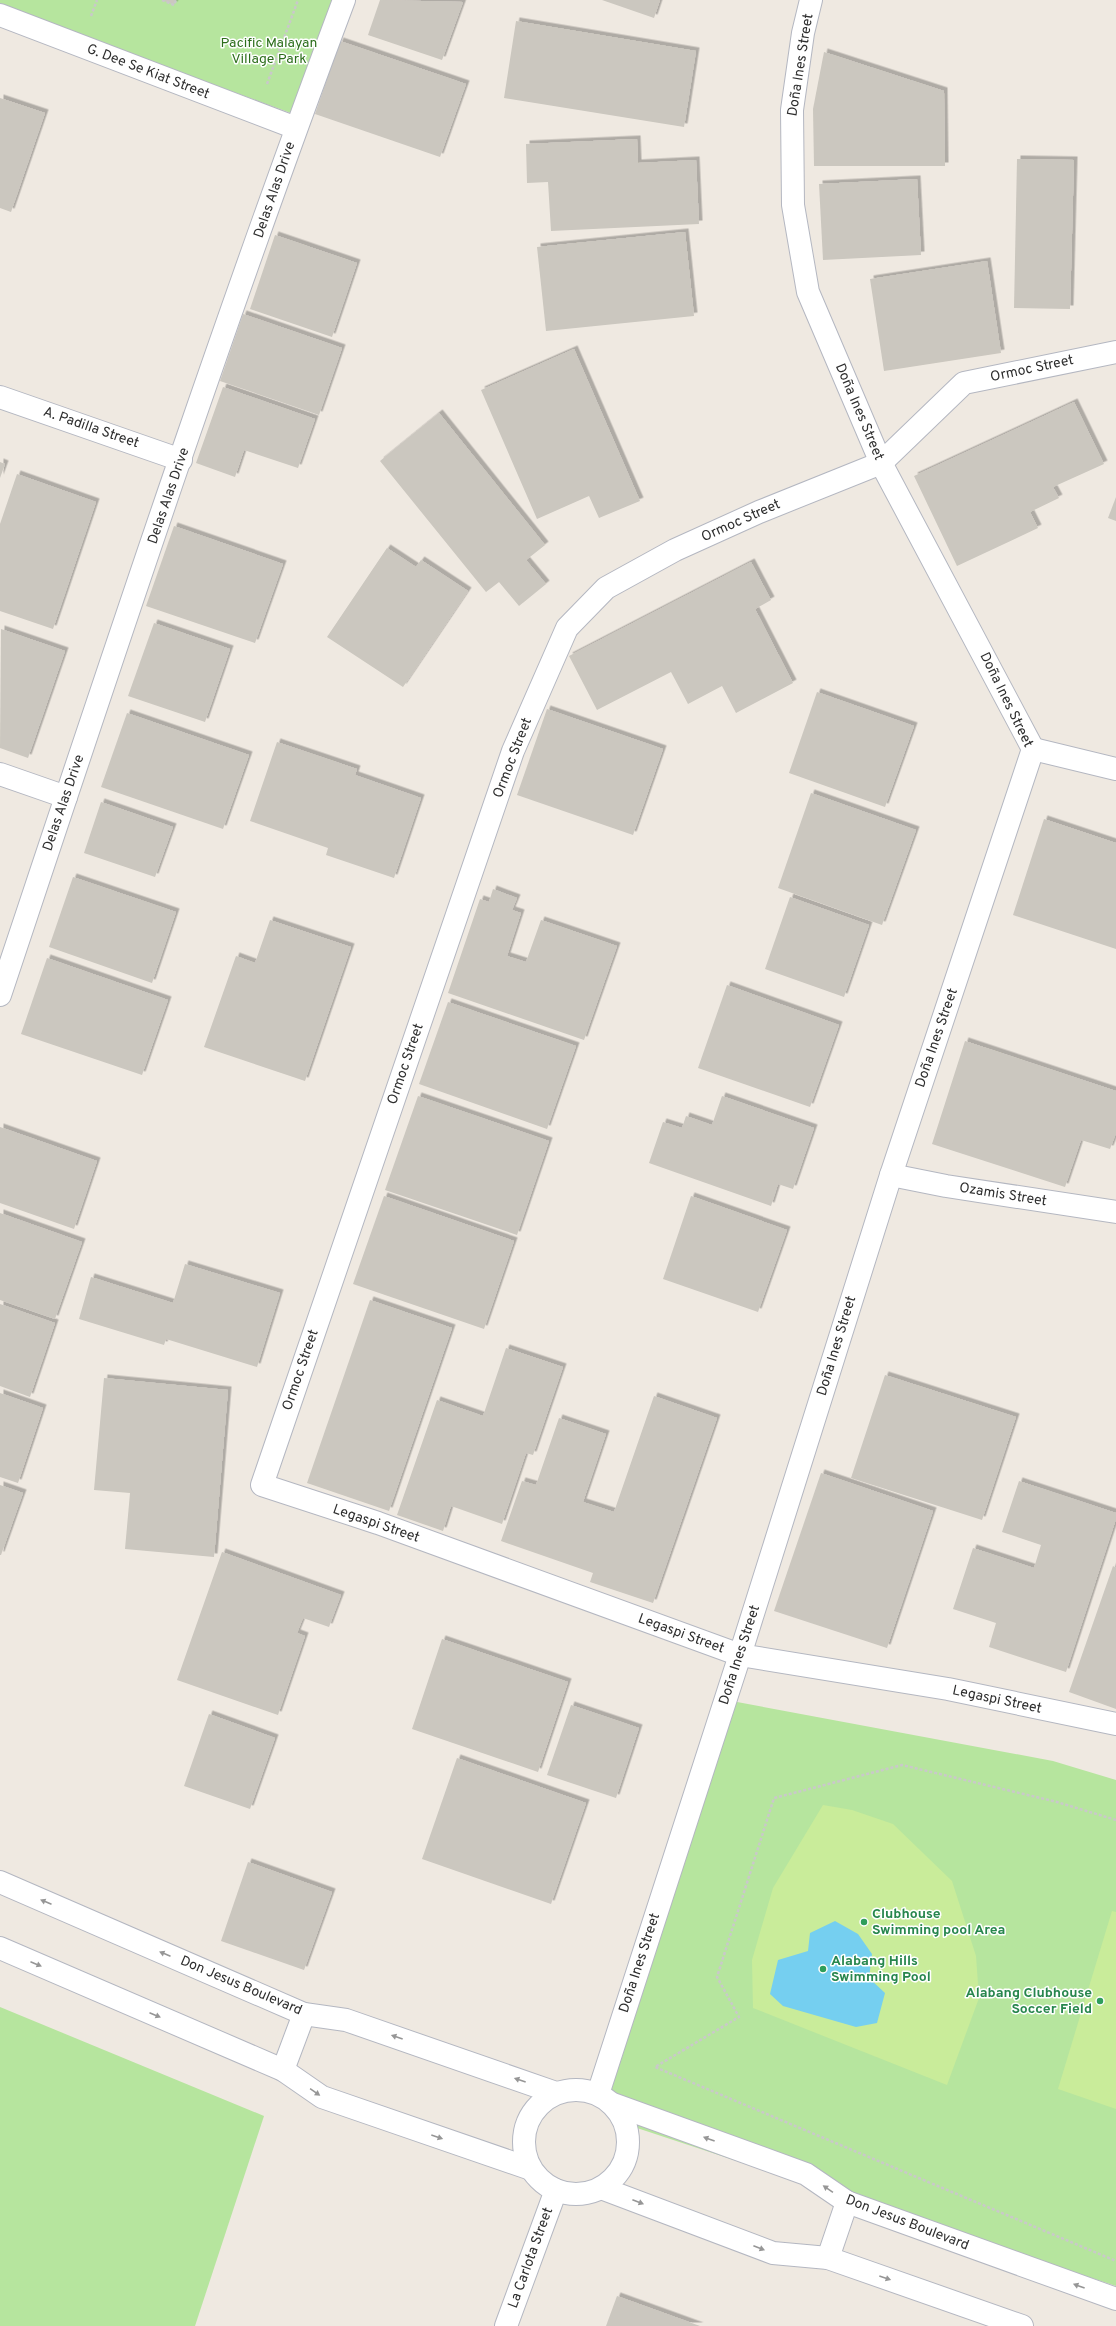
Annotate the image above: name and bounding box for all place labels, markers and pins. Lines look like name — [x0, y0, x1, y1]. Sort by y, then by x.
place label: Clubhouse Swimming pool Area — [872, 1906, 1005, 1939]
marker: Clubhouse Swimming pool Area — [859, 1917, 869, 1927]
place label: Alabang Hills Swimming Pool — [831, 1953, 931, 1986]
marker: Alabang Hills Swimming Pool — [818, 1964, 828, 1974]
place label: Alabang Clubhouse Soccer Field — [966, 1985, 1092, 2018]
marker: Alabang Clubhouse Soccer Field — [1095, 1996, 1105, 2006]

